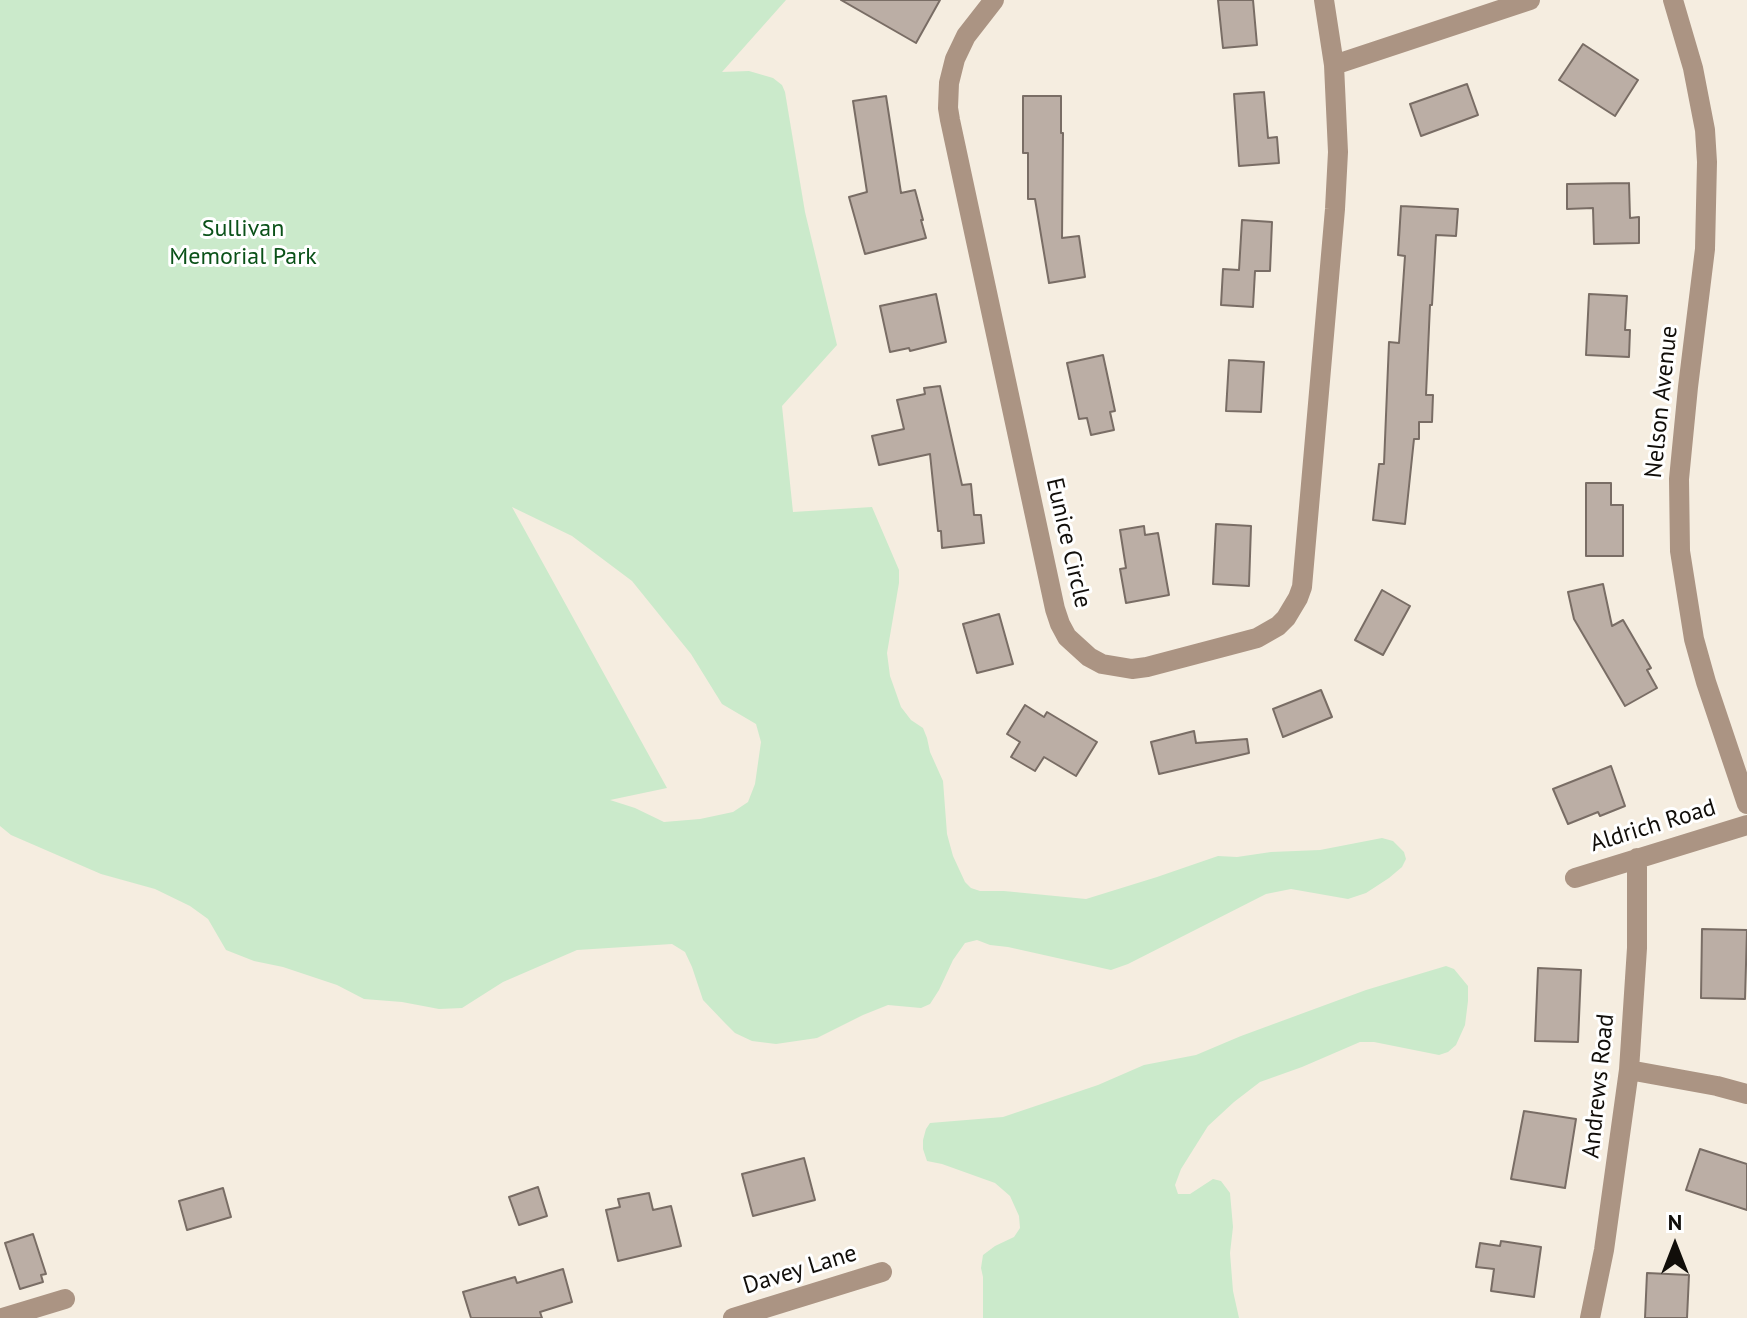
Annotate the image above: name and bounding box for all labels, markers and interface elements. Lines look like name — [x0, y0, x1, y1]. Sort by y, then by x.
park label: Sullivan Memorial Park — [169, 215, 317, 271]
street label: Nelson Avenue — [1640, 325, 1684, 479]
street label: Eunice Circle — [1039, 475, 1097, 611]
street label: Aldrich Road — [1587, 793, 1719, 859]
street label: Andrews Road — [1577, 1012, 1621, 1160]
north arrow — [1635, 1206, 1715, 1286]
text: N — [1668, 1208, 1682, 1236]
street label: Davey Lane — [740, 1239, 860, 1301]

